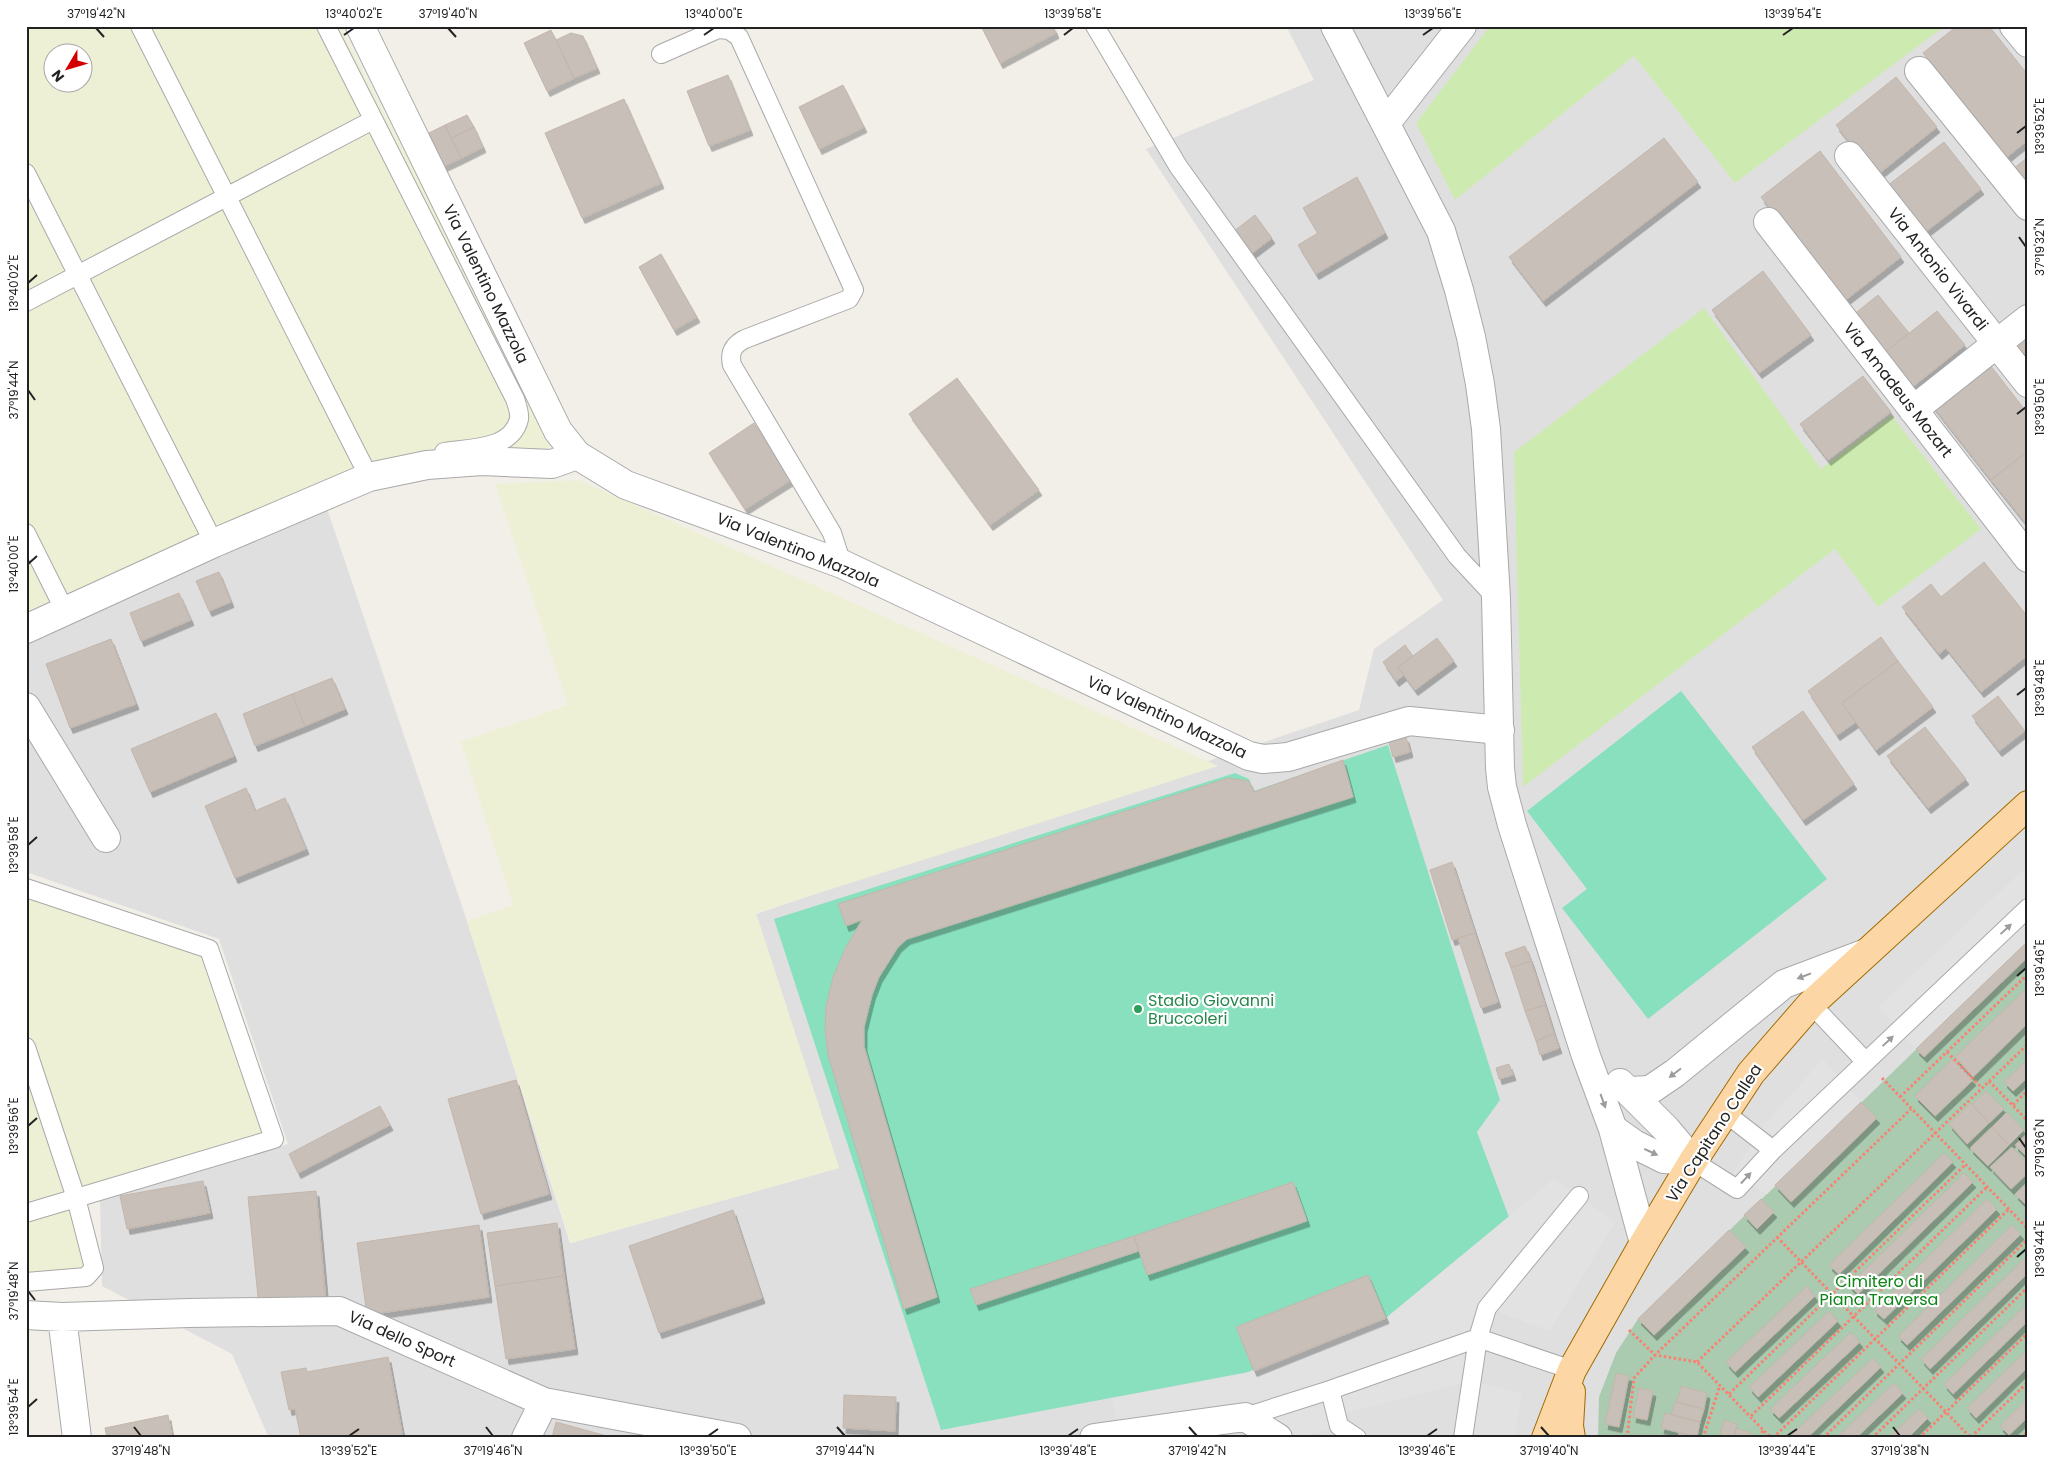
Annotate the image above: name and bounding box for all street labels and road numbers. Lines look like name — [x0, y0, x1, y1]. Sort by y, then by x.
street label: Via Valentino Mazzola — [437, 201, 535, 367]
street label: Via Antonio Vivardi — [1882, 202, 1994, 336]
street label: Via Amadeus Mozart — [1838, 318, 1958, 462]
street label: Via Valentino Mazzola — [713, 507, 883, 593]
street label: Via Valentino Mazzola — [1083, 670, 1251, 764]
street label: Via Capitano Callea — [1661, 1059, 1767, 1207]
street label: Via dello Sport — [345, 1305, 459, 1373]

